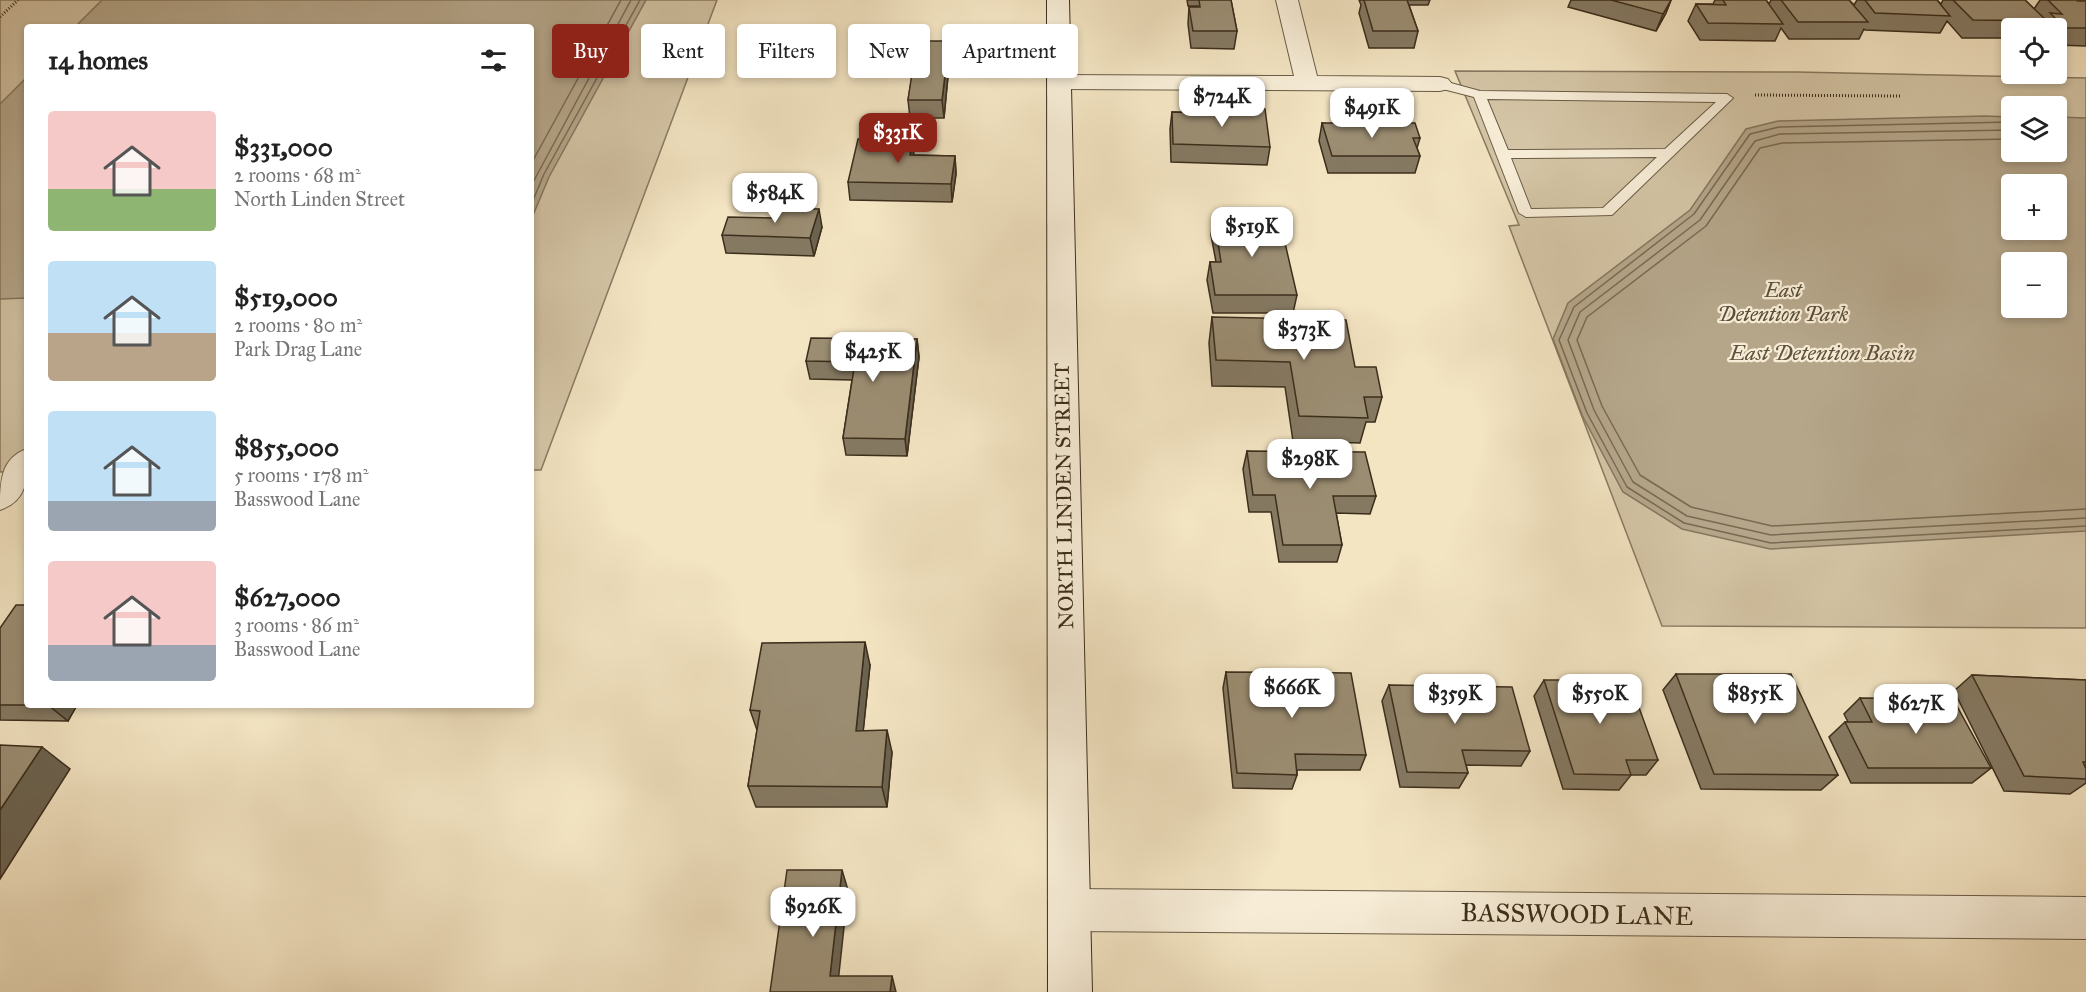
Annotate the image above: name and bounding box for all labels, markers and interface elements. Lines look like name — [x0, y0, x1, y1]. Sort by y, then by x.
map controls — [2001, 18, 2067, 318]
button: locate — [2001, 18, 2067, 84]
chip: Buy — [552, 24, 629, 78]
chip: Rent — [641, 24, 725, 78]
chip: Filters — [737, 24, 836, 78]
chip: New — [848, 24, 930, 78]
chip: Apartment — [942, 24, 1078, 78]
text: 14 homes — [48, 44, 148, 76]
icon: filters — [477, 44, 510, 77]
pin: $724K — [1180, 77, 1264, 128]
text: $724K — [1193, 84, 1251, 108]
pin: $491K — [1330, 88, 1414, 139]
text: $491K — [1344, 95, 1400, 119]
button: layers — [2001, 96, 2067, 162]
pin: $331K — [856, 113, 940, 164]
text: $331K — [873, 120, 923, 144]
text: $331,000 — [234, 131, 333, 163]
icon: home — [96, 135, 168, 207]
text: 2 rooms · 68 m² — [234, 163, 361, 187]
pin: $584K — [733, 173, 817, 224]
button: + — [2001, 174, 2067, 240]
text: $584K — [746, 180, 804, 204]
text: North Linden Street — [234, 187, 405, 211]
pin: $519K — [1210, 207, 1294, 258]
text: $519K — [1225, 214, 1279, 238]
button: − — [2001, 252, 2067, 318]
park label: East Detention Park — [1718, 277, 1849, 327]
text: $519,000 — [234, 281, 338, 313]
icon: home — [96, 285, 168, 357]
pin: $373K — [1262, 310, 1346, 361]
text: 2 rooms · 80 m² — [234, 313, 362, 337]
text: $373K — [1278, 317, 1330, 341]
pin: $425K — [831, 332, 915, 383]
text: Park Drag Lane — [234, 337, 362, 361]
text: $425K — [845, 339, 901, 363]
water label: East Detention Basin — [1728, 339, 1915, 366]
street label: NORTH LINDEN STREET — [1049, 362, 1079, 630]
text: $855,000 — [234, 431, 339, 463]
icon: home — [96, 435, 168, 507]
pin: $298K — [1268, 439, 1352, 490]
text: $298K — [1281, 446, 1339, 470]
text: 5 rooms · 178 m² — [234, 463, 369, 487]
text: Basswood Lane — [234, 487, 360, 511]
text: $627,000 — [234, 581, 341, 613]
icon: home — [96, 585, 168, 657]
text: 3 rooms · 86 m² — [234, 613, 359, 637]
text: Basswood Lane — [234, 637, 360, 661]
pin: $666K — [1250, 668, 1334, 719]
pin: $359K — [1413, 674, 1497, 725]
pin: $550K — [1558, 674, 1642, 725]
pin: $855K — [1713, 674, 1797, 725]
text: $666K — [1264, 675, 1320, 699]
text: $359K — [1428, 681, 1482, 705]
text: $550K — [1572, 681, 1628, 705]
text: $855K — [1727, 681, 1783, 705]
pin: $627K — [1874, 684, 1958, 735]
text: $627K — [1888, 691, 1944, 715]
pin: $926K — [771, 887, 855, 938]
text: $926K — [784, 894, 842, 918]
street label: BASSWOOD LANE — [1460, 896, 1694, 932]

